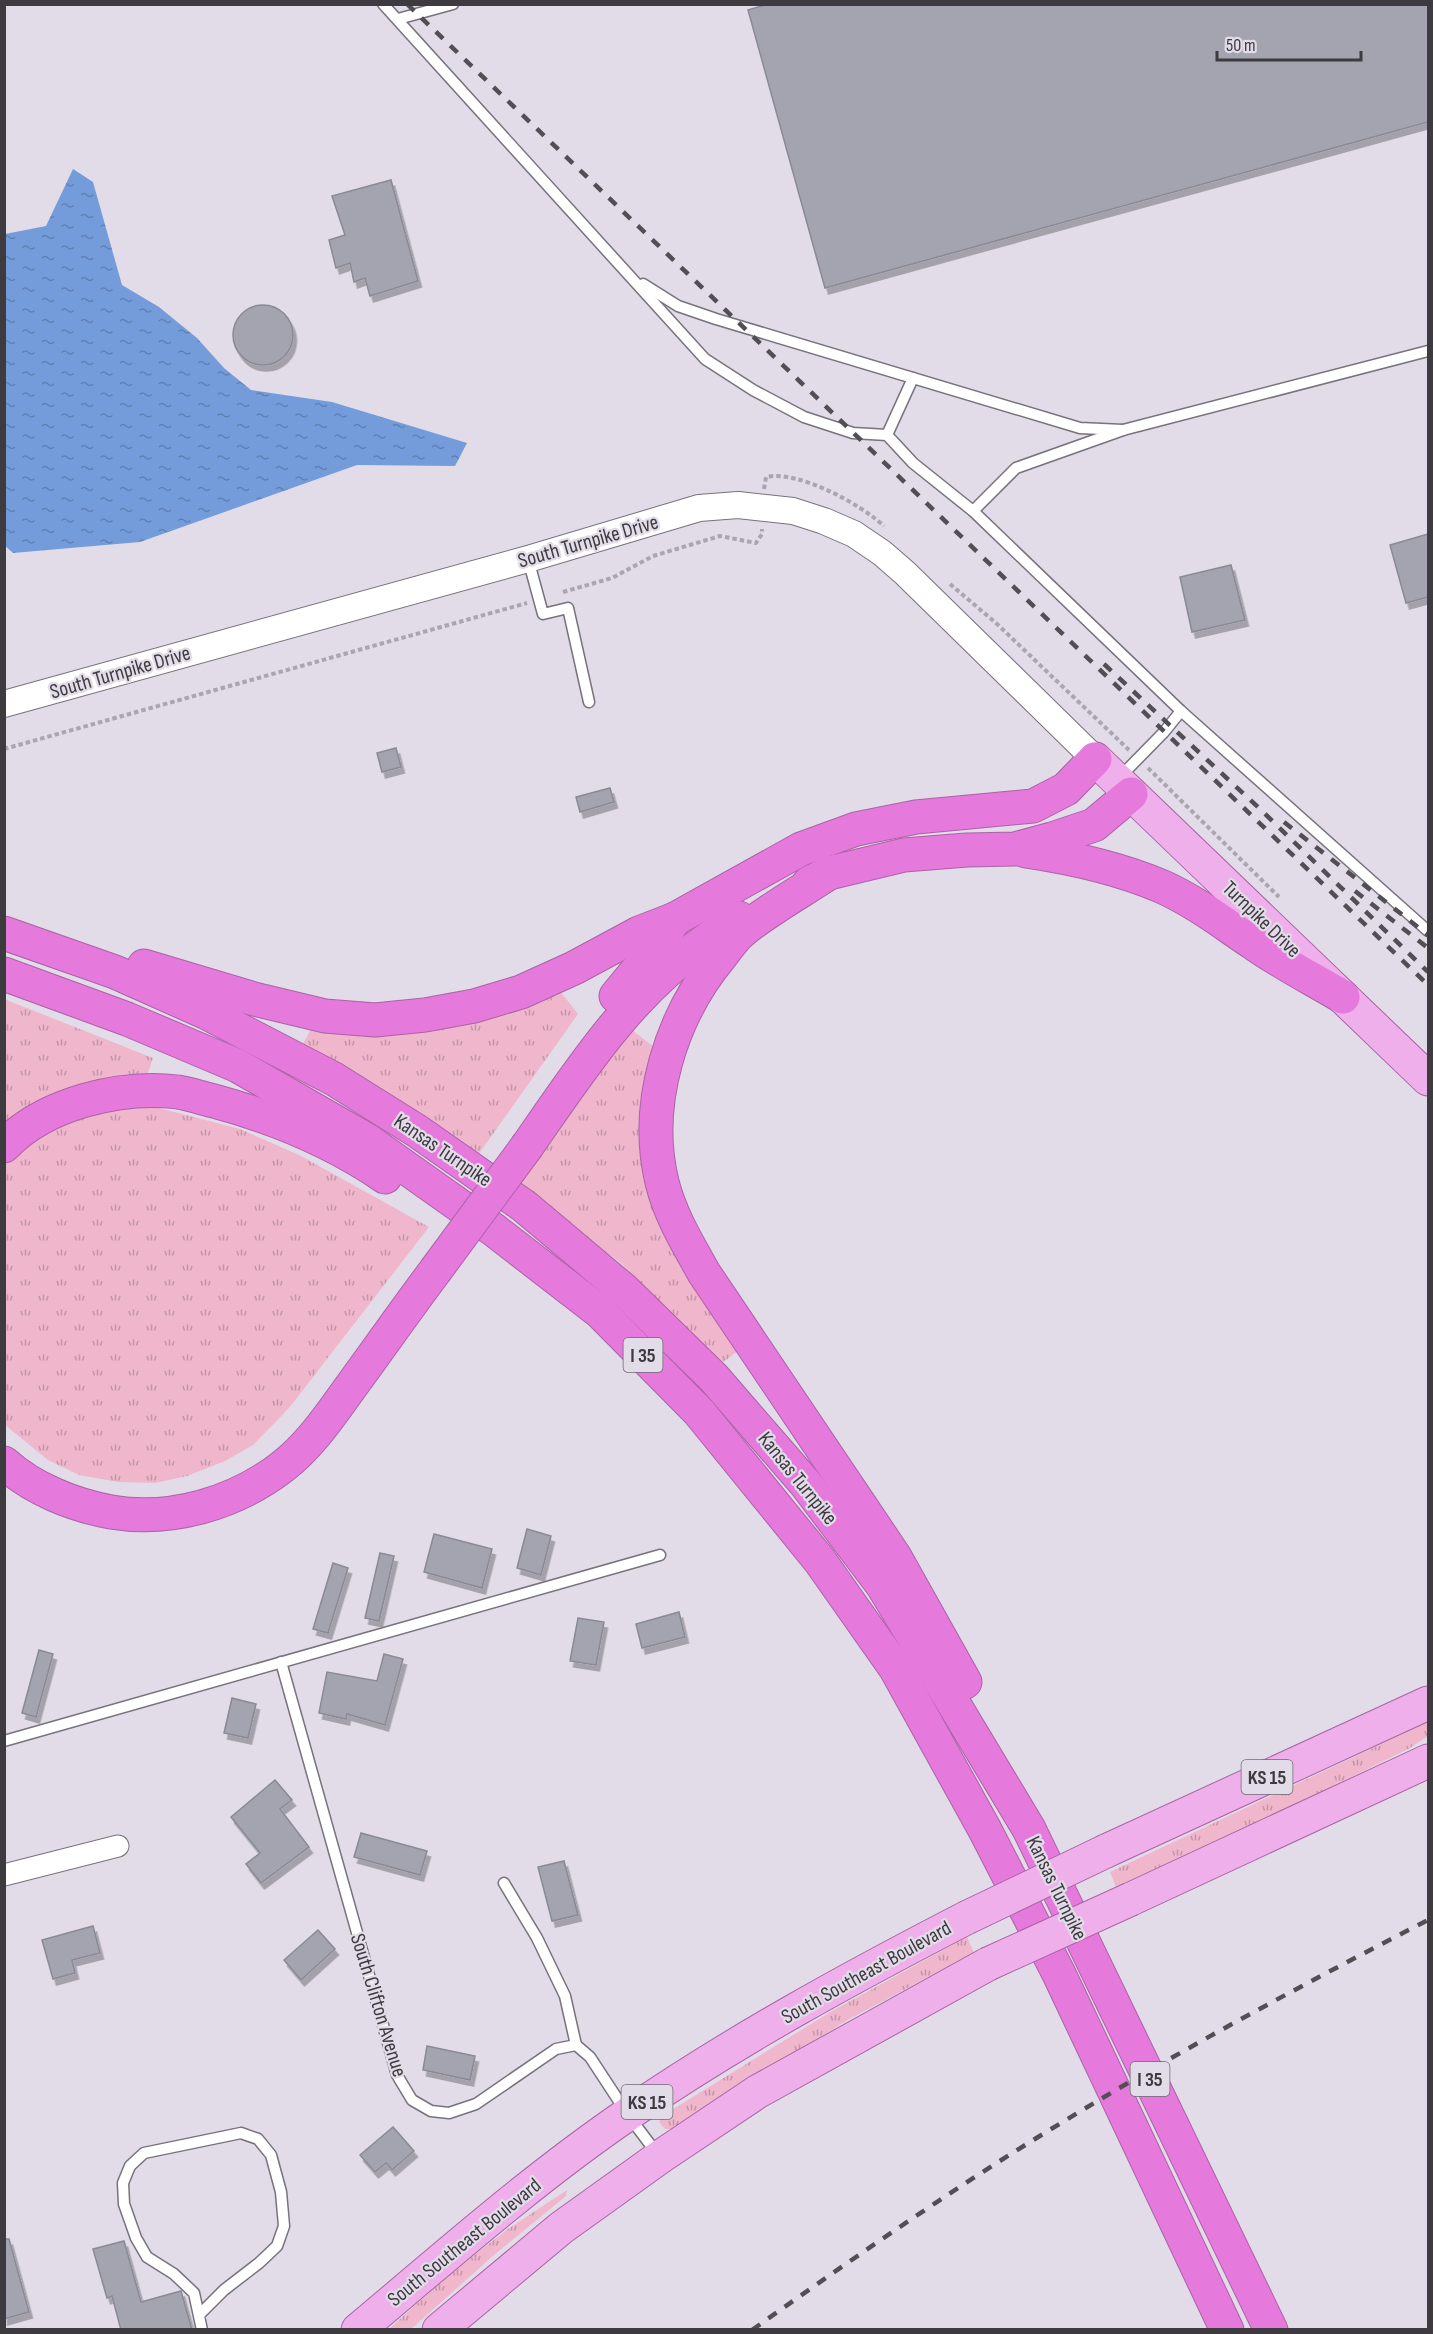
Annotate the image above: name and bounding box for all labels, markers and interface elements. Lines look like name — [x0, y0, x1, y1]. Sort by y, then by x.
scale bar — [1217, 24, 1361, 62]
text: 50 m — [1226, 35, 1256, 56]
street label: South Turnpike Drive — [515, 510, 661, 573]
street label: South Turnpike Drive — [47, 641, 193, 704]
street label: Turnpike Drive — [1217, 876, 1306, 963]
street label: Kansas Turnpike — [389, 1109, 496, 1192]
road number: I 35 — [624, 1338, 662, 1372]
street label: Kansas Turnpike — [753, 1427, 843, 1530]
road number: KS 15 — [1242, 1760, 1292, 1794]
street label: Kansas Turnpike — [1021, 1832, 1092, 1944]
street label: South Southeast Boulevard — [777, 1915, 956, 2029]
street label: South Clifton Avenue — [345, 1931, 412, 2080]
road number: I 35 — [1130, 2062, 1170, 2096]
road number: KS 15 — [622, 2085, 672, 2119]
street label: South Southeast Boulevard — [383, 2173, 546, 2312]

